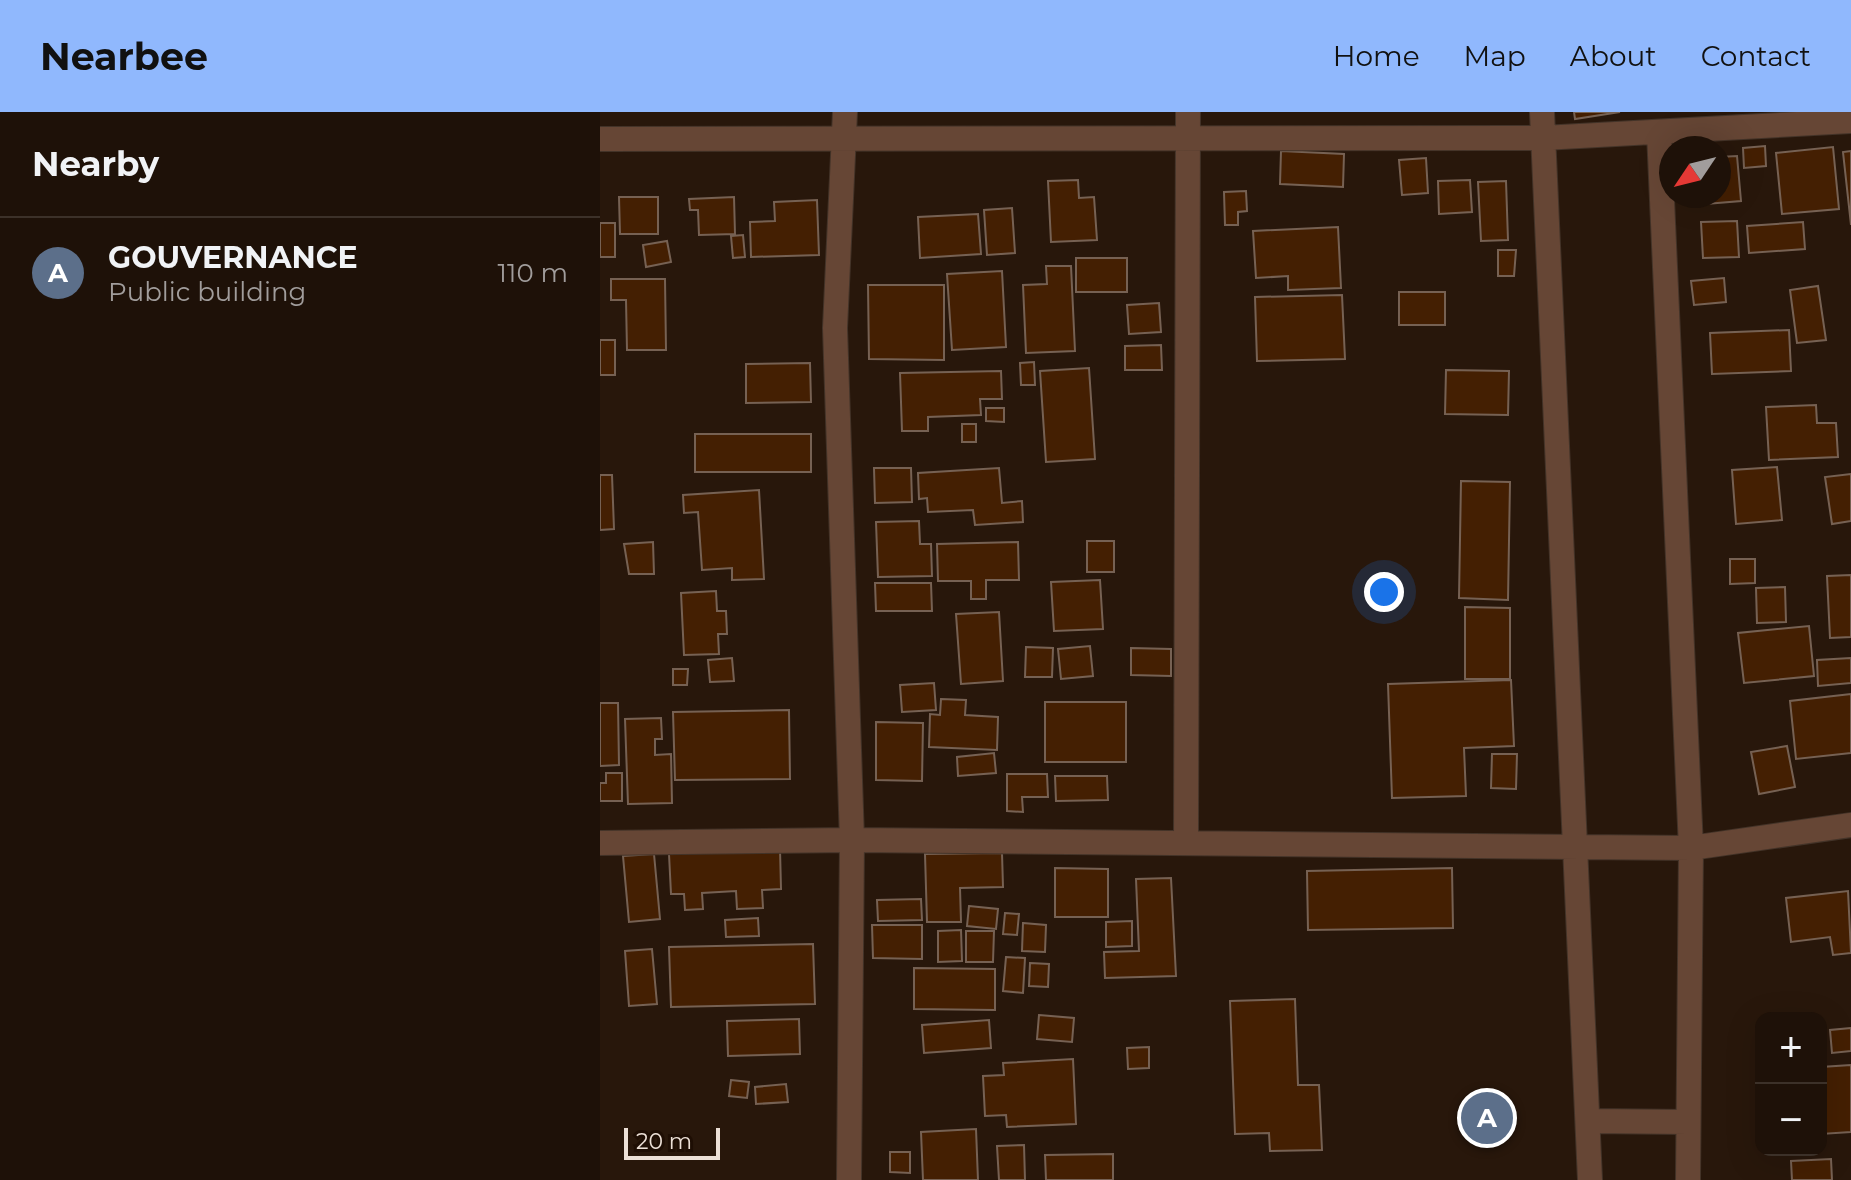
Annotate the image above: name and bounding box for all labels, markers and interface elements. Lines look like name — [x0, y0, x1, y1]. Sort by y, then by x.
text: Nearbee — [40, 33, 208, 80]
text: Home — [1333, 39, 1420, 73]
text: Map — [1464, 39, 1526, 73]
text: About — [1570, 39, 1657, 73]
text: Contact — [1701, 39, 1811, 73]
north arrow — [1659, 136, 1731, 208]
text: Nearby — [32, 143, 159, 185]
text: GOUVERNANCE — [108, 239, 358, 276]
text: A — [48, 257, 68, 289]
text: 110 m — [498, 257, 568, 289]
text: Public building — [108, 276, 306, 308]
your location — [1364, 572, 1404, 612]
map controls — [1755, 1012, 1827, 1156]
button: + — [1755, 1012, 1827, 1084]
button: − — [1755, 1084, 1827, 1156]
pin: A — [1461, 1088, 1513, 1148]
scale bar — [624, 1124, 720, 1160]
text: 20 m — [636, 1128, 692, 1155]

